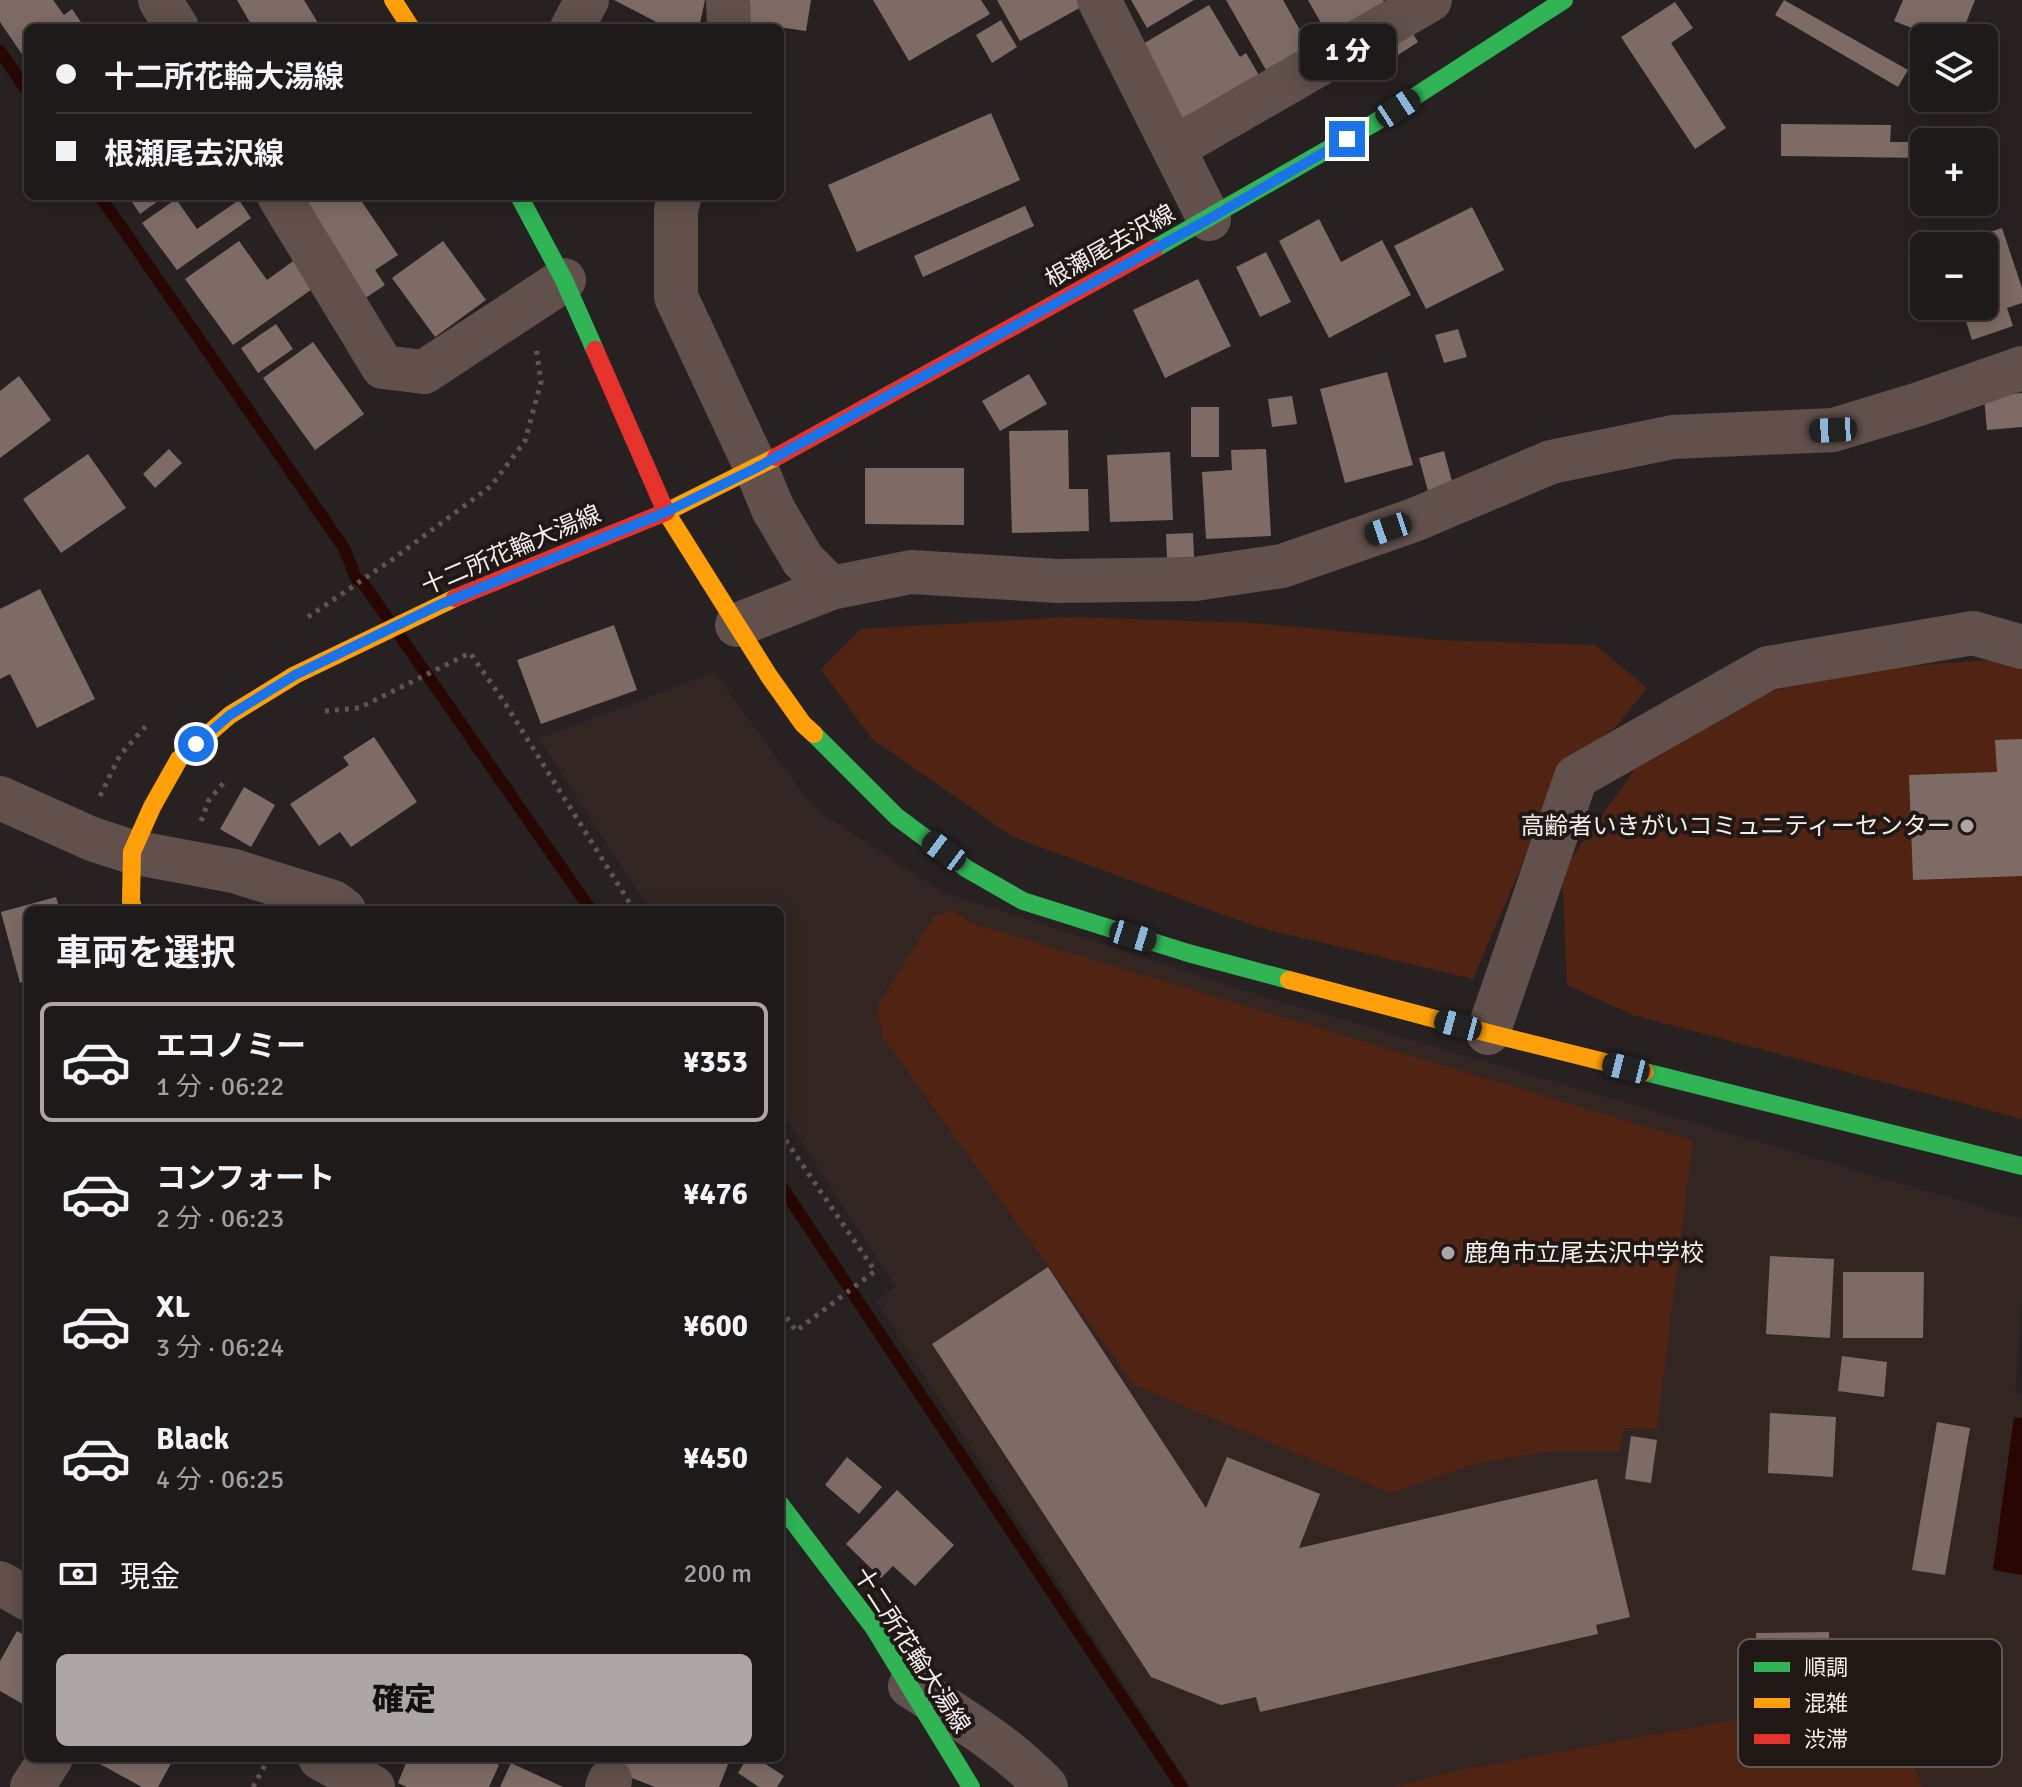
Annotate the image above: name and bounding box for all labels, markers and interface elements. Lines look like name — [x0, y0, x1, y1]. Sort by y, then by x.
callout: 1 分 — [1299, 23, 1395, 79]
map controls — [1910, 24, 1998, 320]
button: layers — [1910, 24, 1998, 112]
text: 1 分 — [1325, 36, 1371, 68]
text: 十二所花輪大湯線 — [104, 59, 344, 96]
car — [1371, 85, 1425, 131]
route end — [1329, 121, 1365, 157]
button: + — [1910, 128, 1998, 216]
text: 根瀬尾去沢線 — [104, 136, 284, 173]
street label: 根瀬尾去沢線 — [1040, 198, 1180, 294]
button: − — [1910, 232, 1998, 320]
car — [1808, 417, 1858, 443]
street label: 十二所花輪大湯線 — [417, 499, 605, 601]
car — [1361, 510, 1415, 548]
route start — [178, 726, 214, 762]
place label: 高齢者いきがいコミュニティーセンター — [1520, 811, 1951, 841]
marker: 高齢者いきがいコミュニティーセンター — [1958, 817, 1976, 835]
car — [918, 827, 970, 875]
car — [1107, 918, 1159, 954]
text: 車両を選択 — [56, 931, 236, 976]
car — [1432, 1007, 1484, 1043]
icon: car — [60, 1026, 132, 1098]
text: エコノミー — [156, 1028, 306, 1065]
text: ¥353 — [683, 1044, 748, 1081]
car — [1600, 1051, 1652, 1085]
text: 1 分 · 06:22 — [156, 1071, 284, 1103]
icon: car — [60, 1158, 132, 1230]
text: コンフォート — [156, 1160, 335, 1197]
text: ¥476 — [683, 1176, 748, 1213]
text: 2 分 · 06:23 — [156, 1203, 284, 1235]
place label: 鹿角市立尾去沢中学校 — [1464, 1238, 1704, 1268]
marker: 鹿角市立尾去沢中学校 — [1439, 1244, 1457, 1262]
text: XL — [156, 1289, 190, 1326]
icon: car — [60, 1290, 132, 1362]
text: ¥600 — [683, 1308, 748, 1345]
text: 3 分 · 06:24 — [156, 1332, 284, 1364]
text: Black — [156, 1421, 229, 1458]
icon: car — [60, 1422, 132, 1494]
text: ¥450 — [683, 1440, 748, 1477]
text: 4 分 · 06:25 — [156, 1464, 284, 1496]
icon: cash — [56, 1552, 100, 1596]
text: 200 m — [683, 1558, 752, 1590]
text: 現金 — [120, 1559, 180, 1596]
street label: 十二所花輪大湯線 — [847, 1561, 977, 1739]
legend — [1738, 1639, 2002, 1767]
button: 確定 — [56, 1654, 752, 1746]
text: 順調 — [1804, 1654, 1848, 1681]
text: 混雑 — [1804, 1690, 1848, 1717]
text: 渋滞 — [1804, 1726, 1848, 1753]

